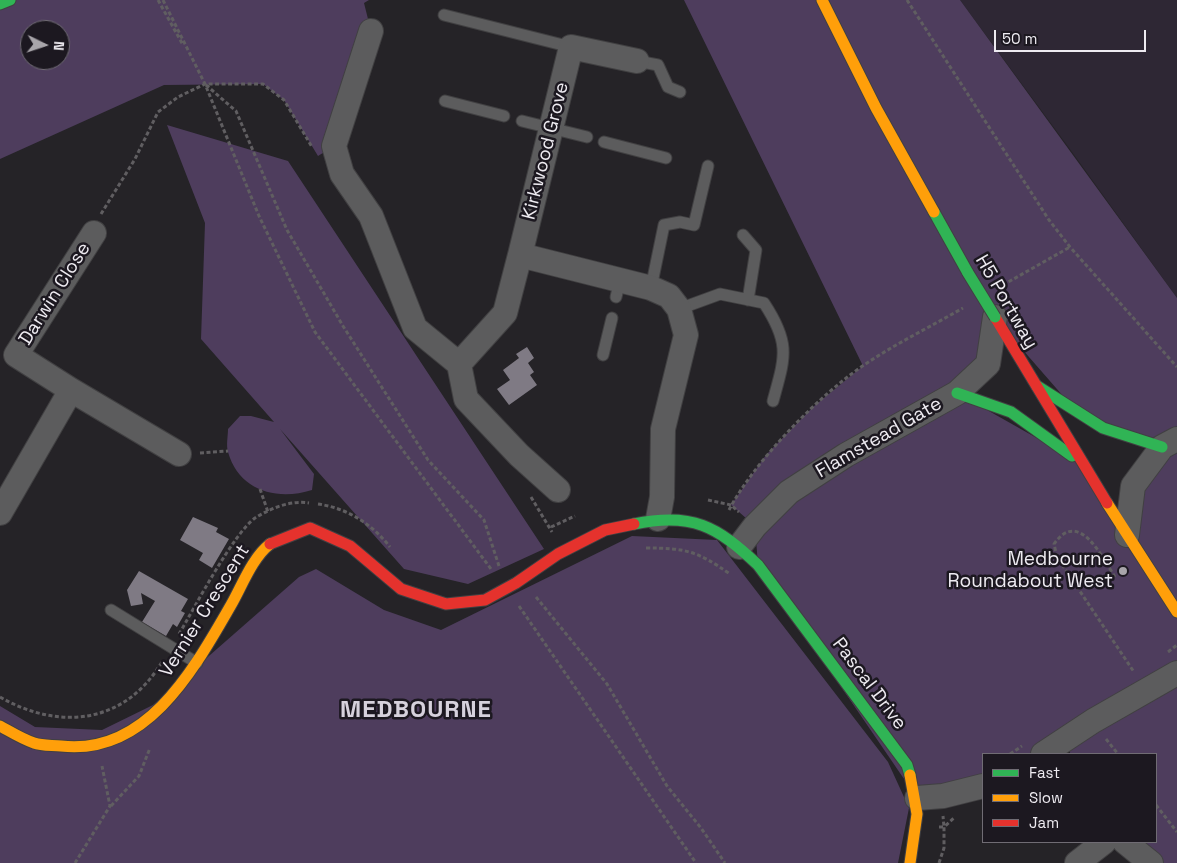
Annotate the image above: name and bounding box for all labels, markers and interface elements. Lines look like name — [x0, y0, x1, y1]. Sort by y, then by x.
north arrow — [20, 20, 70, 70]
scale bar — [997, 20, 1150, 52]
text: 50 m — [1002, 29, 1037, 48]
text: N — [50, 41, 68, 51]
street label: Kirkwood Grove — [518, 80, 574, 222]
street label: Darwin Close — [14, 238, 96, 350]
street label: H5 Portway — [970, 251, 1042, 353]
street label: Flamstead Gate — [812, 393, 946, 483]
street label: Vernier Crescent — [155, 540, 255, 682]
place label: Medbourne Roundabout West — [947, 549, 1113, 593]
marker: Medbourne Roundabout West — [1117, 565, 1129, 577]
street label: Pascal Drive — [827, 633, 911, 735]
district label: MEDBOURNE — [339, 696, 493, 724]
legend — [982, 753, 1157, 843]
text: Fast — [1029, 763, 1060, 782]
text: Slow — [1029, 788, 1063, 807]
text: Jam — [1029, 813, 1059, 832]

